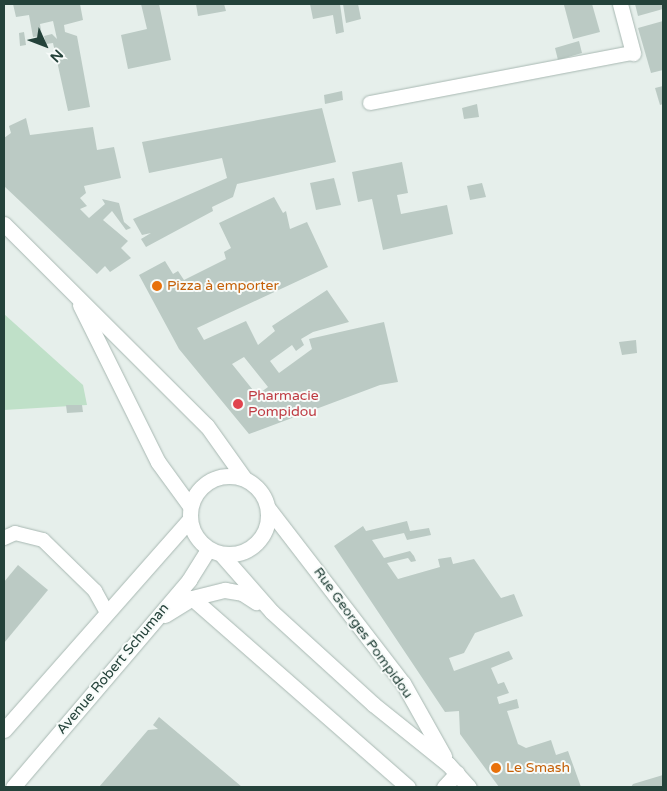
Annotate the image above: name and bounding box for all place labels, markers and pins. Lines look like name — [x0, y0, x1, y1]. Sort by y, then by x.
place label: Pizza à emporter — [167, 278, 279, 294]
marker: Pizza à emporter — [151, 280, 163, 292]
place label: Pharmacie Pompidou — [248, 388, 319, 421]
marker: Pharmacie Pompidou — [232, 398, 244, 410]
place label: Le Smash — [506, 760, 570, 776]
marker: Le Smash — [490, 762, 502, 774]

